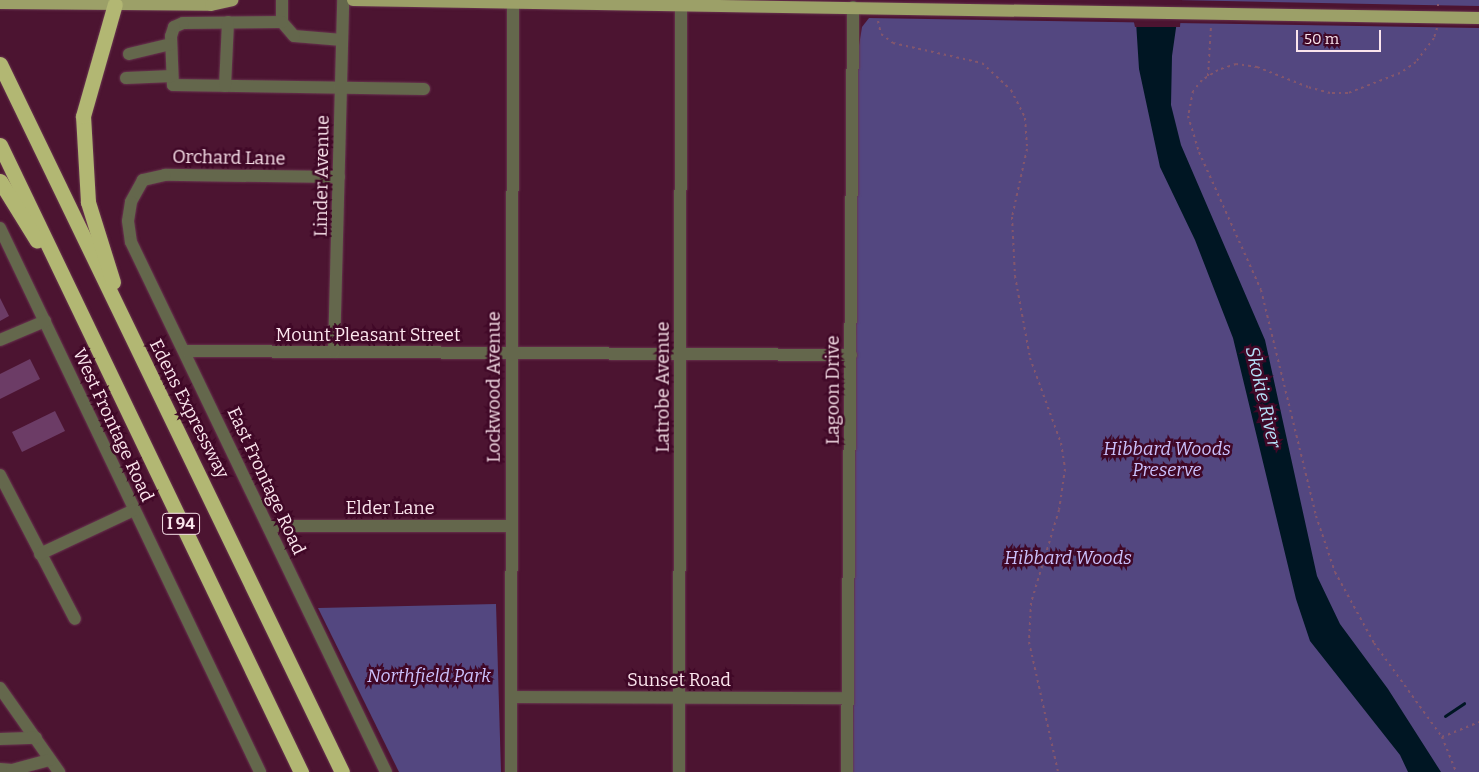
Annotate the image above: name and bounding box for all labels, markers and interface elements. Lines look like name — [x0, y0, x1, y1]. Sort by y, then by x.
scale bar — [1299, 20, 1384, 52]
text: 50 m — [1304, 30, 1339, 48]
street label: Linder Avenue — [310, 115, 334, 237]
street label: Orchard Lane — [172, 146, 286, 170]
street label: Lockwood Avenue — [483, 311, 505, 463]
street label: Latrobe Avenue — [652, 321, 674, 453]
street label: Mount Pleasant Street — [276, 324, 460, 346]
street label: Lagoon Drive — [822, 335, 844, 445]
street label: Edens Expressway — [145, 336, 233, 482]
water label: Skokie River — [1240, 344, 1286, 450]
street label: West Frontage Road — [68, 345, 158, 505]
street label: East Frontage Road — [222, 404, 310, 558]
park label: Hibbard Woods Preserve — [1103, 439, 1231, 482]
street label: Elder Lane — [345, 497, 435, 519]
road number: I 94 — [161, 510, 201, 538]
park label: Hibbard Woods — [1004, 547, 1132, 569]
park label: Northfield Park — [367, 665, 491, 687]
street label: Sunset Road — [627, 669, 731, 691]

